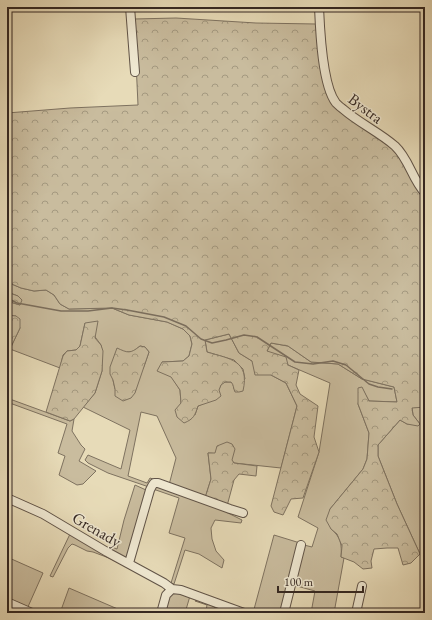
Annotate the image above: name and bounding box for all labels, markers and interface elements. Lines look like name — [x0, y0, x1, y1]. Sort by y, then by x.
street label: Bystra — [344, 88, 388, 129]
street label: Grenady — [68, 507, 126, 552]
scale bar — [278, 568, 363, 594]
text: 100 m — [284, 574, 314, 590]

